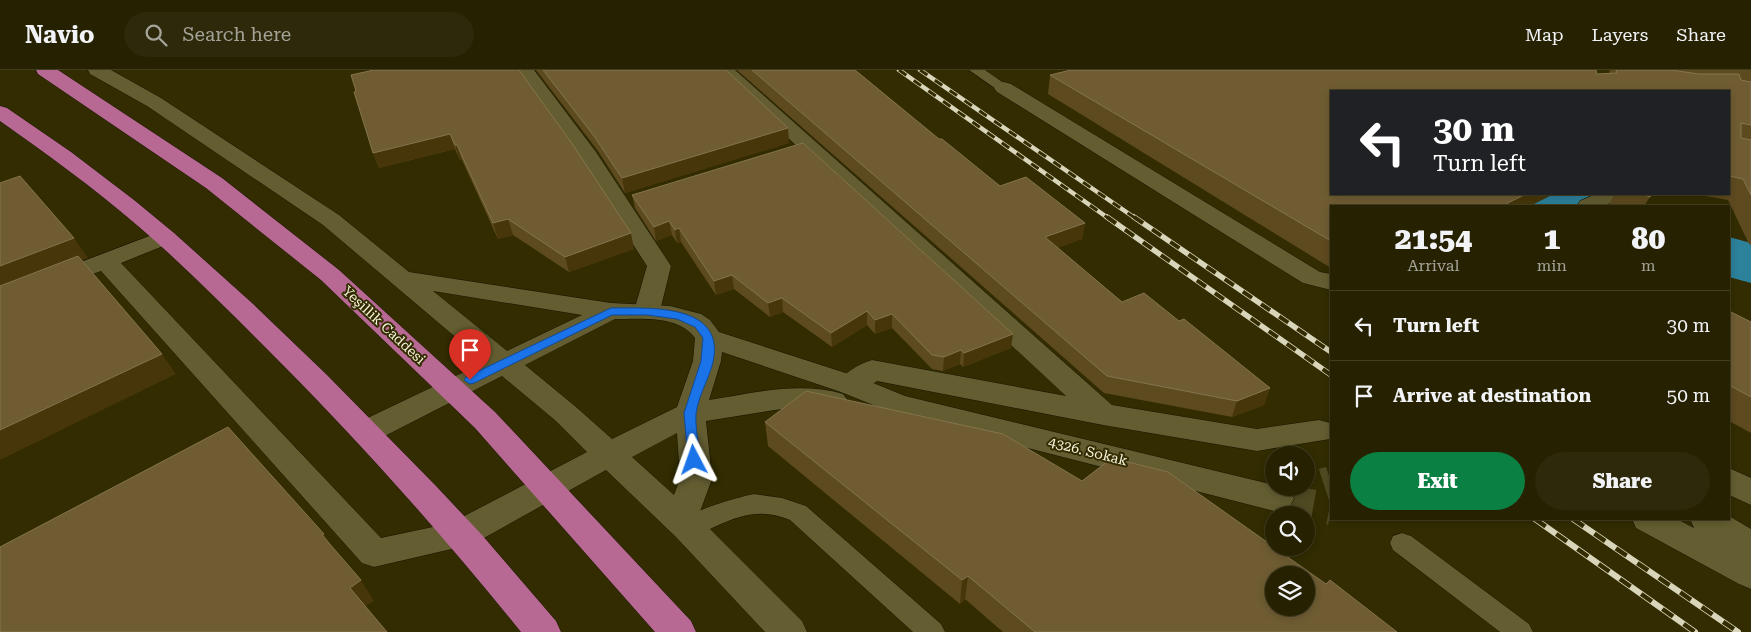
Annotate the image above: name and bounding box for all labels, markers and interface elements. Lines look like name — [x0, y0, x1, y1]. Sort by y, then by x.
search box — [124, 12, 474, 57]
text: Navio — [25, 21, 94, 49]
icon: search — [142, 21, 170, 49]
text: Search here — [182, 23, 291, 46]
text: Map — [1525, 24, 1564, 45]
text: Layers — [1592, 24, 1648, 45]
text: Share — [1676, 24, 1726, 45]
text: 30 m — [1433, 109, 1515, 150]
icon: left — [1350, 110, 1415, 175]
text: Turn left — [1433, 151, 1526, 176]
text: 21:54 — [1395, 221, 1472, 256]
text: 1 — [1543, 221, 1560, 256]
text: 80 — [1632, 221, 1665, 256]
text: Arrival — [1407, 256, 1459, 275]
text: min — [1537, 256, 1567, 275]
text: m — [1641, 256, 1656, 275]
street label: Yeşillik Caddesi — [339, 283, 429, 368]
icon: left — [1350, 312, 1378, 340]
text: Turn left — [1393, 314, 1479, 337]
text: 30 m — [1667, 314, 1710, 337]
pin — [449, 329, 491, 380]
icon: arrive — [456, 336, 484, 364]
icon: arrive — [1350, 382, 1378, 410]
text: Arrive at destination — [1393, 384, 1591, 407]
text: 50 m — [1667, 384, 1710, 407]
position arrow — [667, 433, 719, 485]
street label: 4326. Sokak — [1047, 433, 1129, 469]
map controls — [1265, 446, 1315, 616]
button: sound — [1265, 446, 1315, 496]
button: Exit — [1350, 452, 1525, 510]
button: Share — [1535, 452, 1710, 510]
button: search — [1265, 506, 1315, 556]
button: layers — [1265, 566, 1315, 616]

